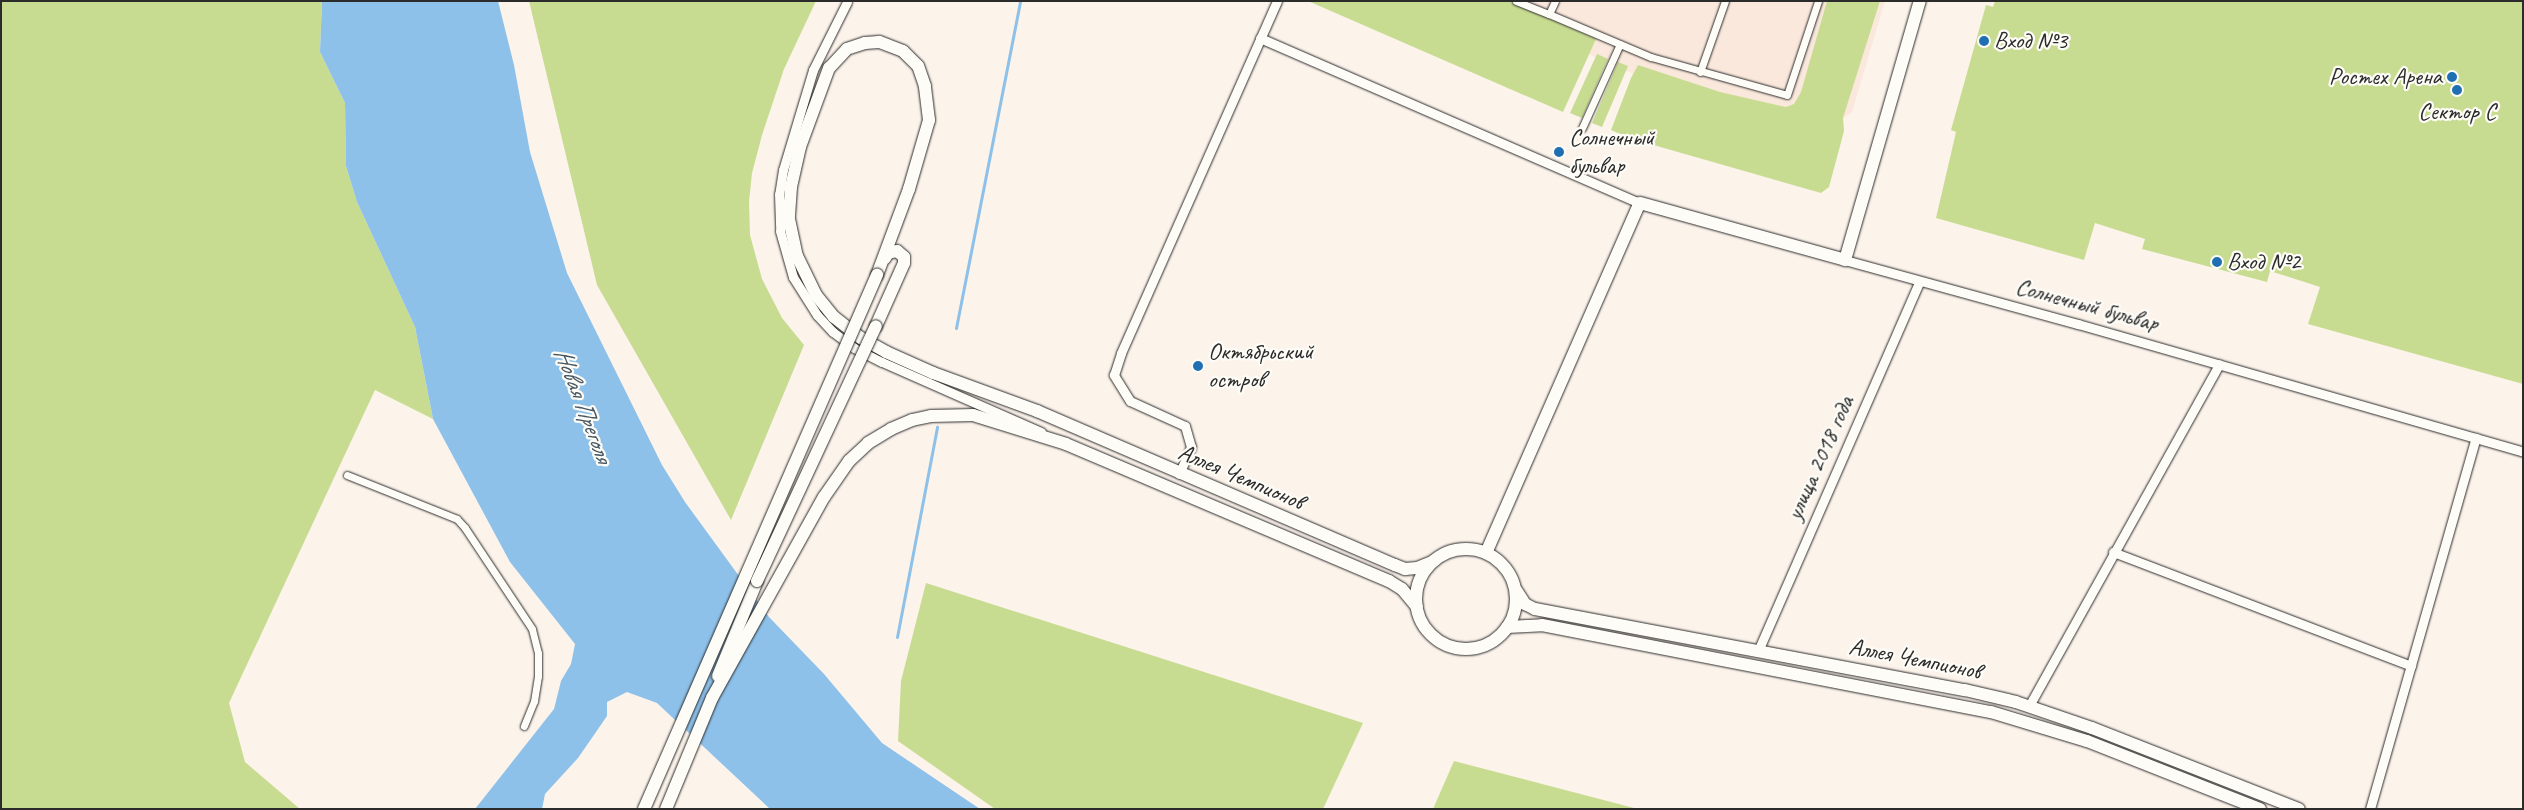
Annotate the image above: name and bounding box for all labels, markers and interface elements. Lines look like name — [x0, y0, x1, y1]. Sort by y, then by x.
place label: Вход №3 — [1994, 27, 2067, 55]
marker: Вход №3 — [1978, 35, 1990, 47]
place label: Ростех Арена — [2330, 63, 2442, 91]
marker: Ростех Арена — [2446, 71, 2458, 83]
marker: Сектор C — [2451, 84, 2463, 96]
place label: Сектор C — [2418, 98, 2496, 126]
place label: Солнечный бульвар — [1569, 124, 1654, 180]
marker: Солнечный бульвар — [1553, 146, 1565, 158]
place label: Вход №2 — [2227, 248, 2300, 276]
marker: Вход №2 — [2211, 256, 2223, 268]
street label: Солнечный бульвар — [2013, 272, 2161, 338]
place label: Октябрьский остров — [1208, 338, 1313, 394]
water label: Новая Преголя — [548, 344, 618, 466]
marker: Октябрьский остров — [1192, 360, 1204, 372]
street label: улица 2018 года — [1780, 391, 1860, 525]
street label: Аллея Чемпионов — [1173, 437, 1309, 517]
street label: Аллея Чемпионов — [1845, 632, 1985, 686]

